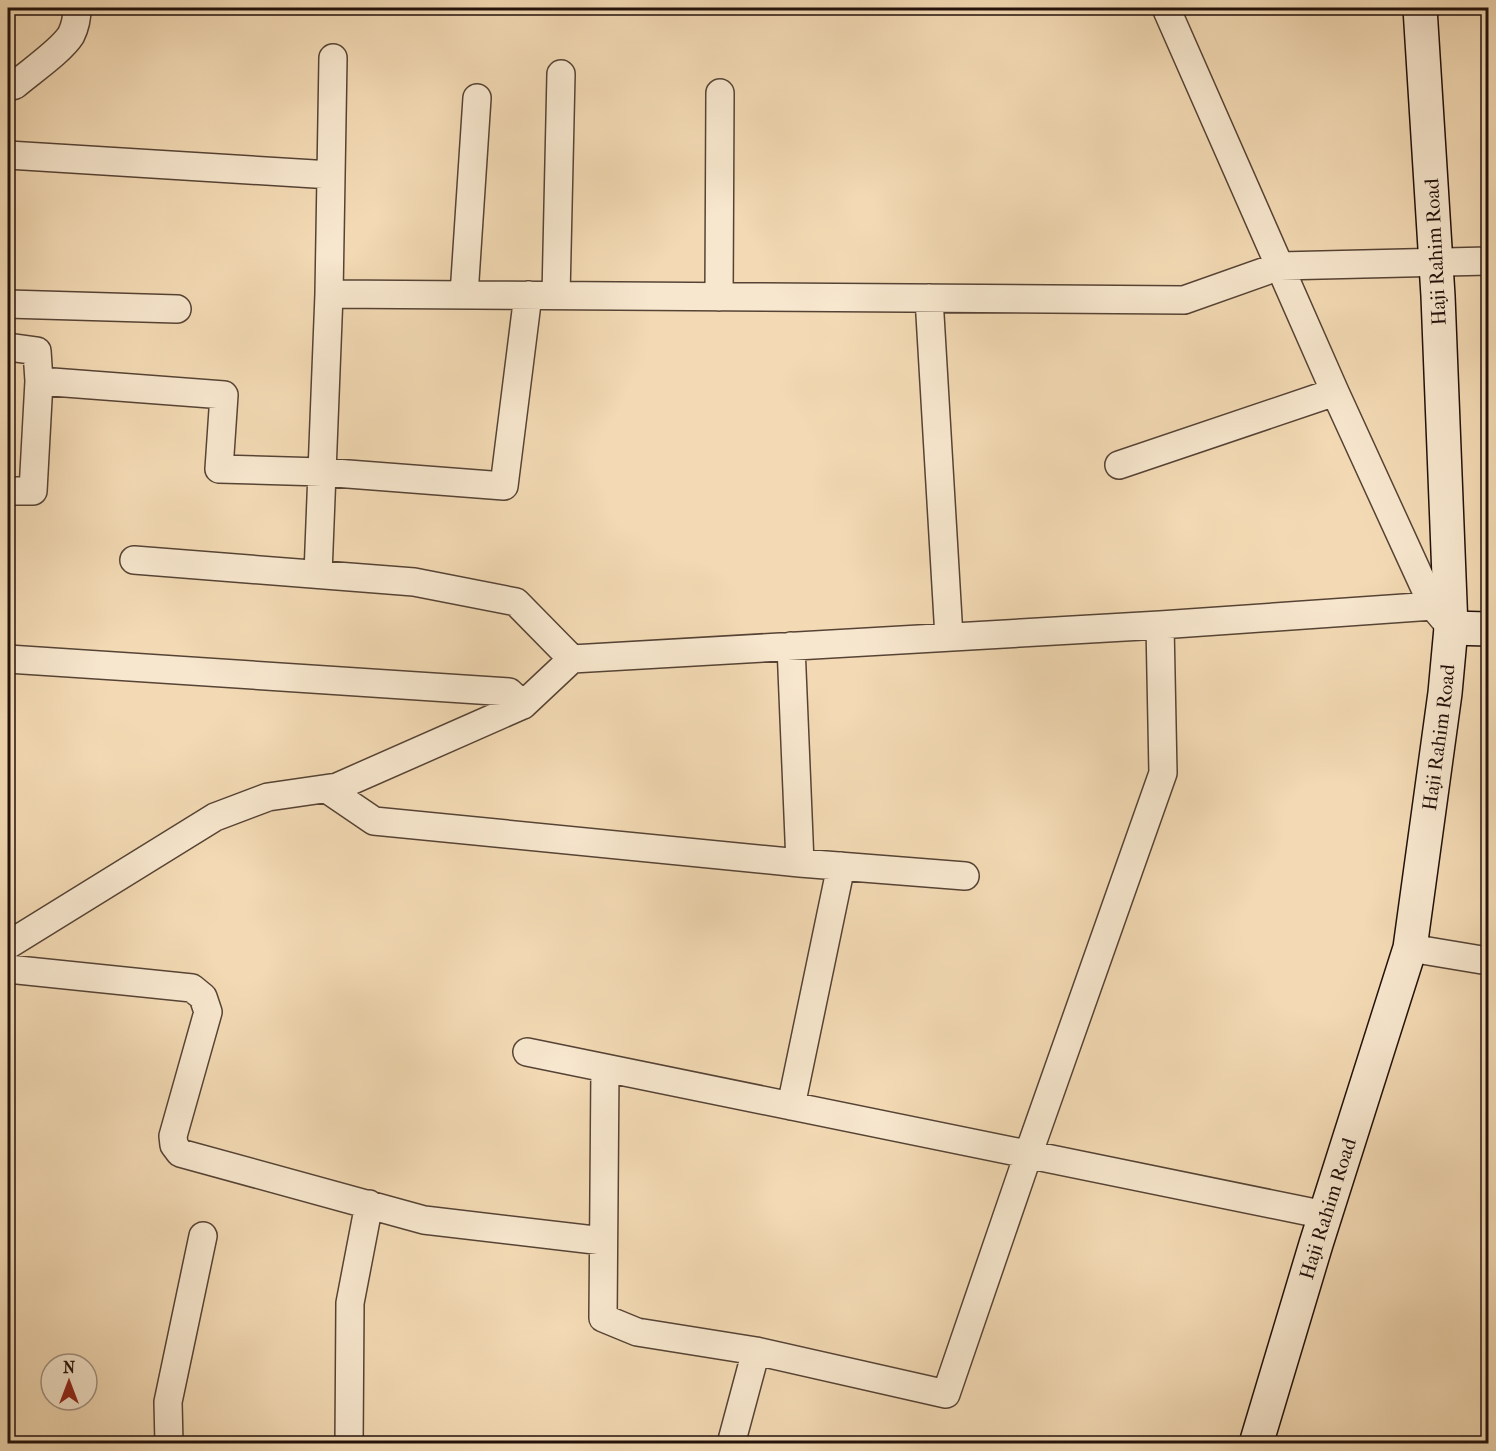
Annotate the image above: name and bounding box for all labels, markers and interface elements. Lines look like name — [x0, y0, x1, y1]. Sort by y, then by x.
street label: Haji Rahim Road — [1420, 177, 1451, 326]
street label: Haji Rahim Road — [1418, 662, 1460, 812]
street label: Haji Rahim Road — [1295, 1134, 1361, 1282]
north arrow — [39, 1352, 99, 1412]
text: N — [63, 1358, 76, 1377]

